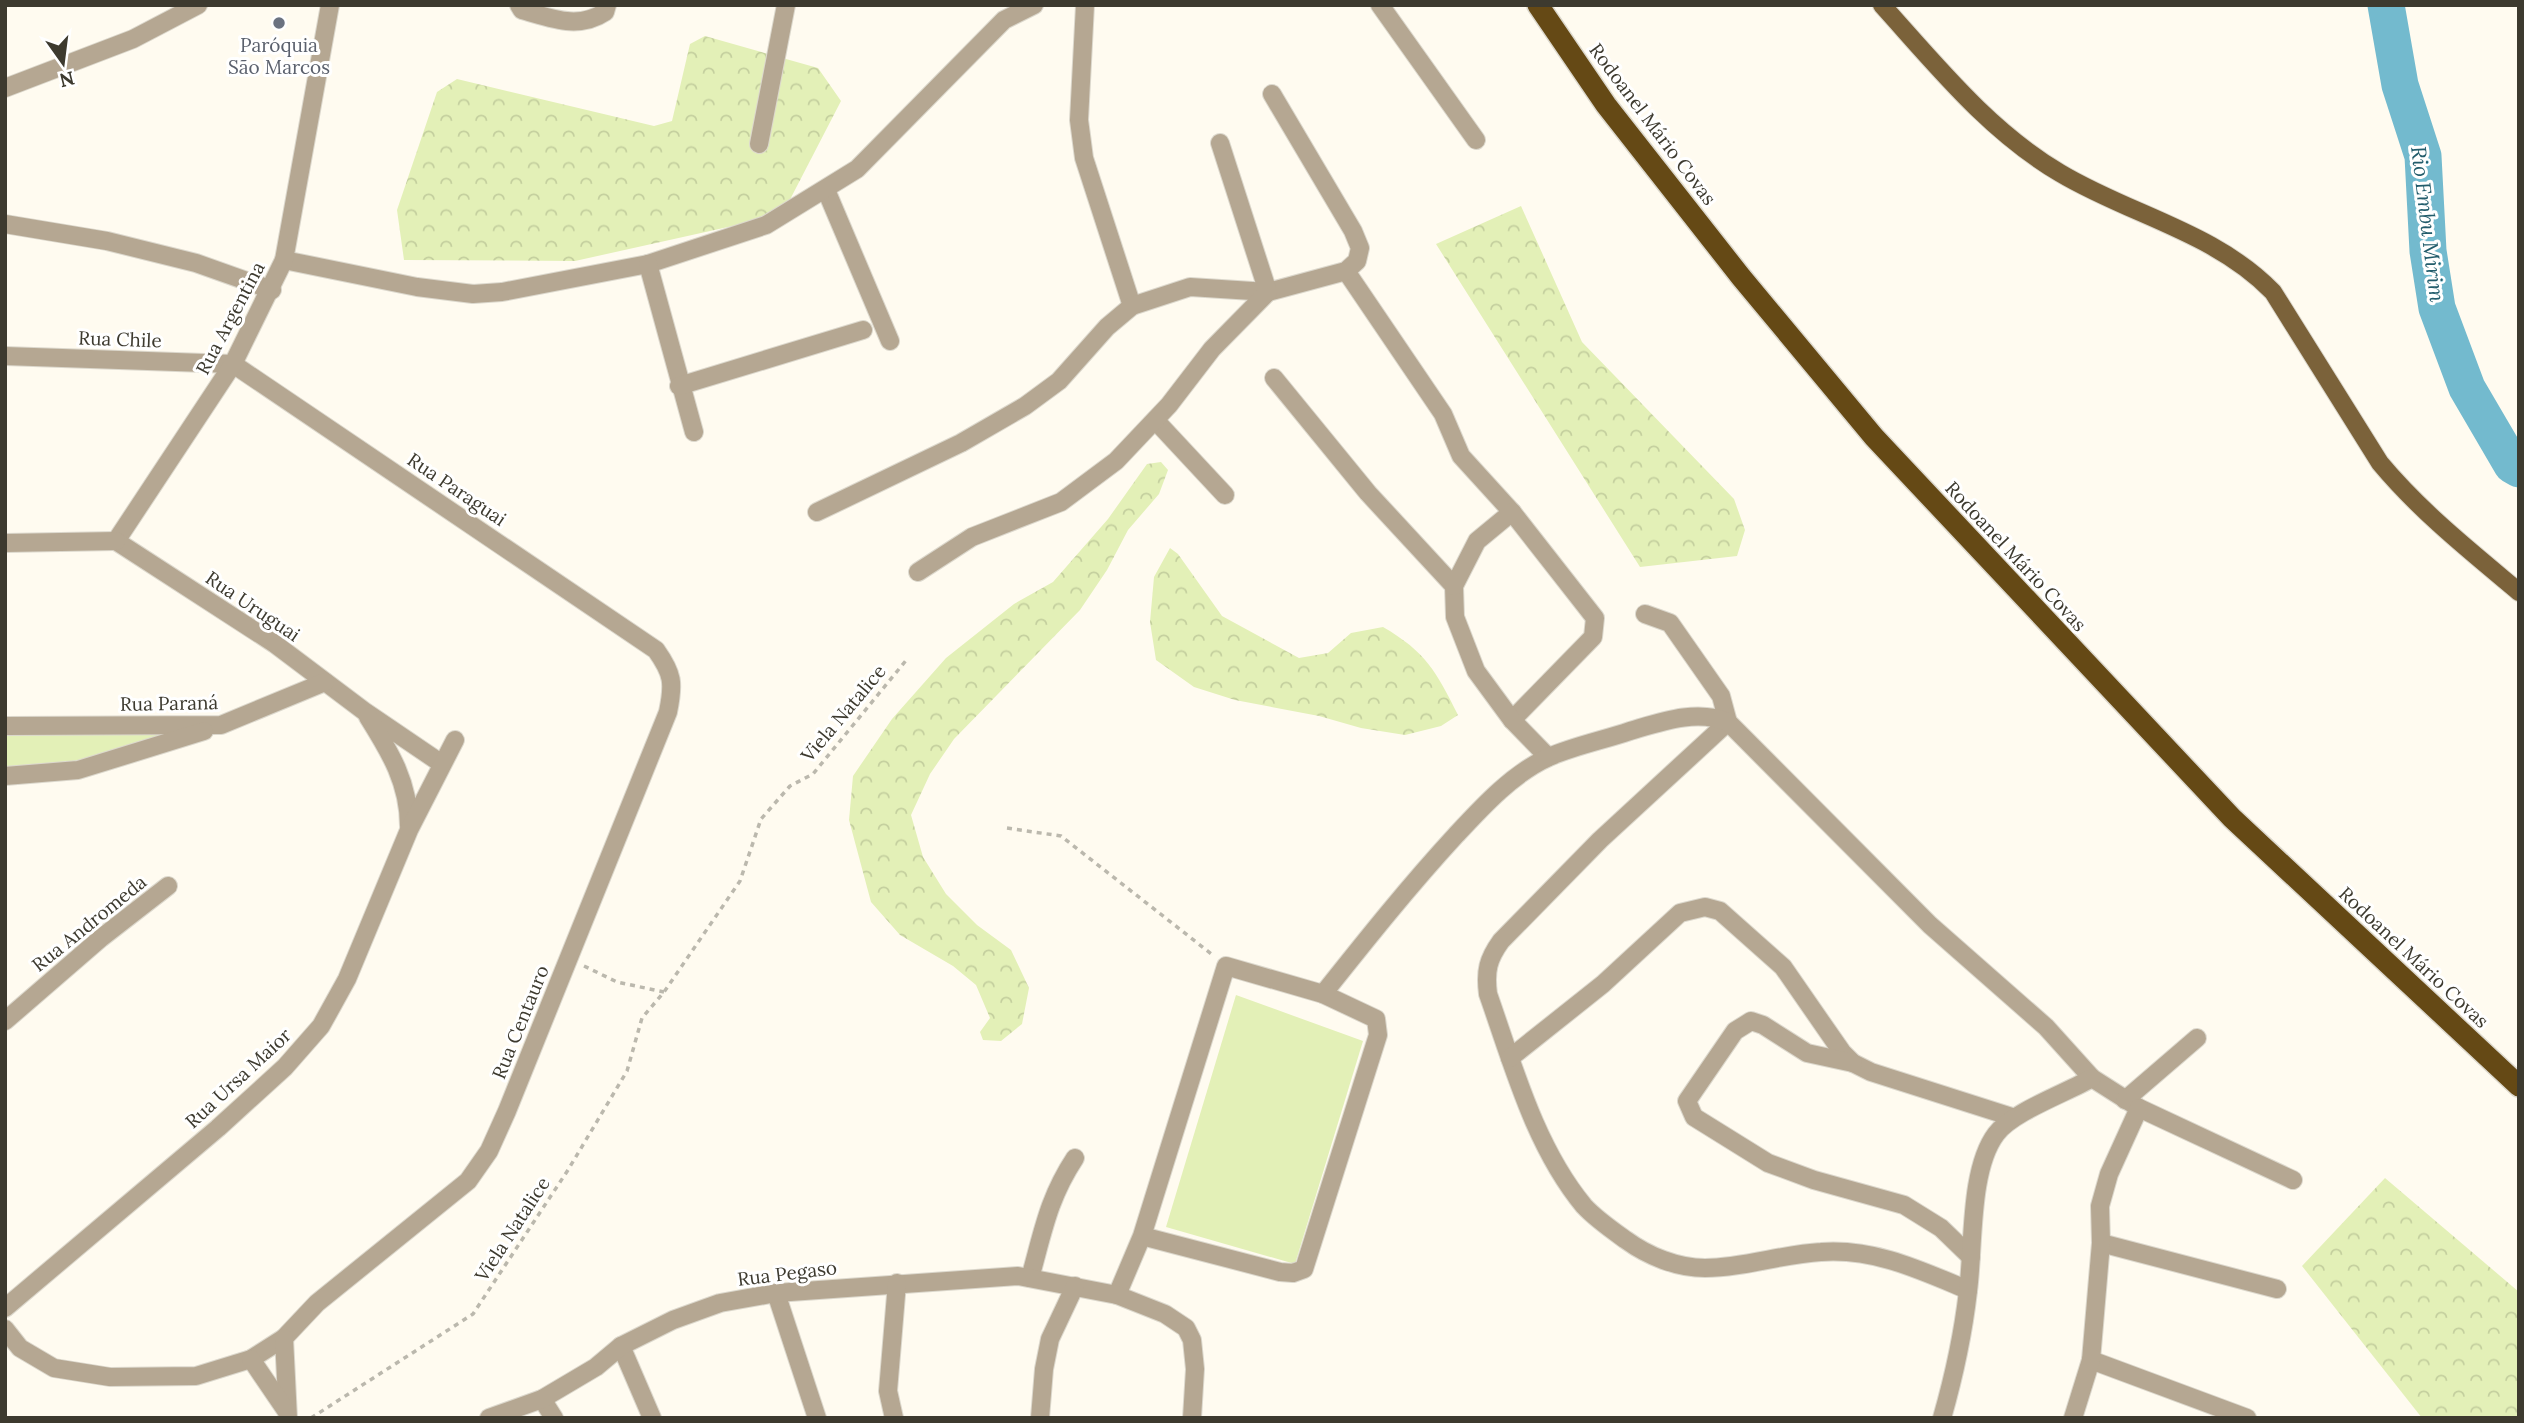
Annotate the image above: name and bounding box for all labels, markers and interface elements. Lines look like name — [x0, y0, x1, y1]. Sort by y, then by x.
marker: Paróquia São Marcos — [271, 15, 287, 31]
north arrow — [28, 28, 98, 98]
place label: Paróquia São Marcos — [228, 33, 330, 79]
street label: Rodoanel Mário Covas — [1584, 38, 1722, 210]
text: N — [57, 66, 77, 93]
water label: Rio Embu Mirim — [2405, 144, 2451, 304]
street label: Rua Argentina — [190, 257, 270, 378]
street label: Rua Chile — [78, 326, 162, 352]
street label: Rua Paraguai — [403, 447, 511, 531]
street label: Rodoanel Mário Covas — [1940, 476, 2092, 636]
street label: Rua Uruguai — [201, 566, 305, 646]
street label: Viela Natalice — [795, 659, 891, 767]
street label: Rua Paraná — [120, 690, 219, 716]
street label: Rua Andromeda — [27, 869, 151, 977]
street label: Rodoanel Mário Covas — [2334, 881, 2494, 1033]
street label: Rua Centauro — [486, 962, 554, 1082]
street label: Rua Ursa Maior — [180, 1022, 297, 1133]
street label: Viela Natalice — [469, 1172, 555, 1287]
street label: Rua Pegaso — [736, 1255, 838, 1291]

